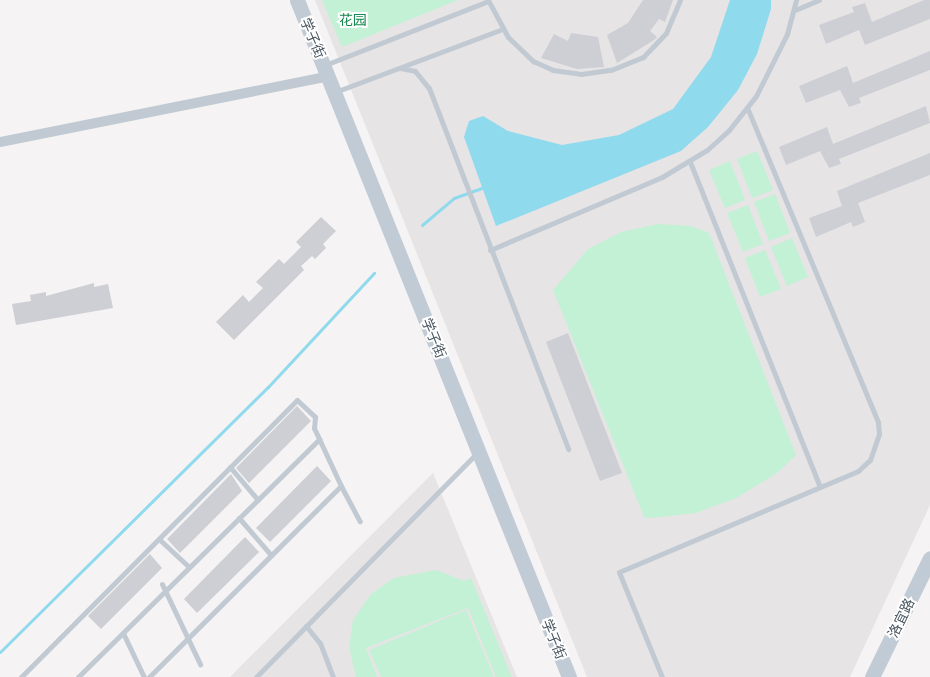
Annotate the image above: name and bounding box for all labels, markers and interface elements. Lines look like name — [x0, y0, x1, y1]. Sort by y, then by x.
park label: 花园 — [339, 12, 367, 28]
street label: 学子街 — [297, 15, 329, 61]
street label: 学子街 — [418, 315, 450, 361]
street label: 洛宜路 — [884, 595, 918, 641]
street label: 学子街 — [538, 616, 570, 662]

